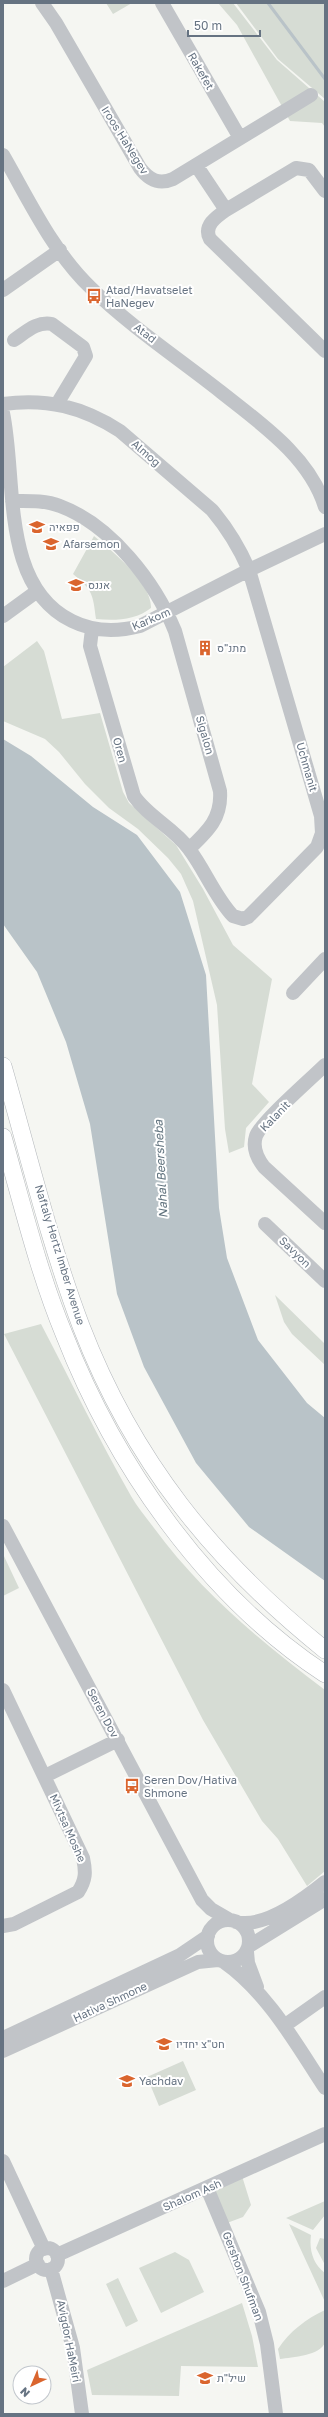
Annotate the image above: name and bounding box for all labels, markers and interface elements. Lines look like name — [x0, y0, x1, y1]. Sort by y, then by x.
scale bar — [188, 12, 260, 38]
text: 50 m — [194, 18, 222, 33]
street label: Rakefet — [186, 50, 217, 92]
street label: Iroos HaNegev — [99, 103, 152, 176]
place label: Atad/Havatselet HaNegev — [106, 283, 193, 309]
bus stop icon: Atad/Havatselet HaNegev — [85, 287, 103, 305]
street label: Atad — [132, 320, 159, 345]
street label: Almog — [129, 437, 163, 469]
school or university icon: פפאיה — [28, 518, 46, 536]
place label: פפאיה — [49, 520, 80, 533]
school or university icon: Afarsemon — [42, 535, 60, 553]
place label: Afarsemon — [63, 537, 120, 550]
school or university icon: אננס — [67, 576, 85, 594]
place label: אננס — [88, 578, 110, 591]
street label: Karkom — [130, 605, 172, 632]
building icon: מתנ"ס — [196, 639, 214, 657]
place label: מתנ"ס — [217, 641, 246, 654]
street label: Sigalon — [194, 714, 217, 756]
street label: Oren — [111, 736, 130, 764]
street label: Uchmanit — [294, 741, 321, 793]
street label: Kalanit — [257, 1098, 292, 1134]
water label: Nahal Beersheba — [150, 1118, 171, 1219]
street label: Naftaly Hertz Imber Avenue — [33, 1183, 88, 1327]
street label: Savyon — [277, 1233, 314, 1270]
street label: Seren Dov — [85, 1686, 122, 1740]
place label: Seren Dov/Hativa Shmone — [144, 1773, 237, 1799]
bus stop icon: Seren Dov/Hativa Shmone — [123, 1777, 141, 1795]
street label: Mivtsa Moshe — [48, 1792, 89, 1864]
street label: Hativa Shmone — [71, 1979, 149, 2024]
school or university icon: חט"צ יחדיו — [155, 2035, 173, 2053]
place label: חט"צ יחדיו — [176, 2037, 225, 2050]
school or university icon: Yachdav — [118, 2072, 136, 2090]
place label: Yachdav — [139, 2074, 183, 2087]
street label: Shalom Ash — [161, 2176, 223, 2213]
street label: Gershon Shufman — [220, 2229, 266, 2322]
street label: Avigdor HaMeiri — [55, 2299, 84, 2383]
north arrow — [12, 2365, 52, 2405]
school or university icon: שיל"ת — [196, 2369, 214, 2387]
place label: שיל"ת — [217, 2371, 246, 2384]
text: N — [17, 2385, 32, 2400]

